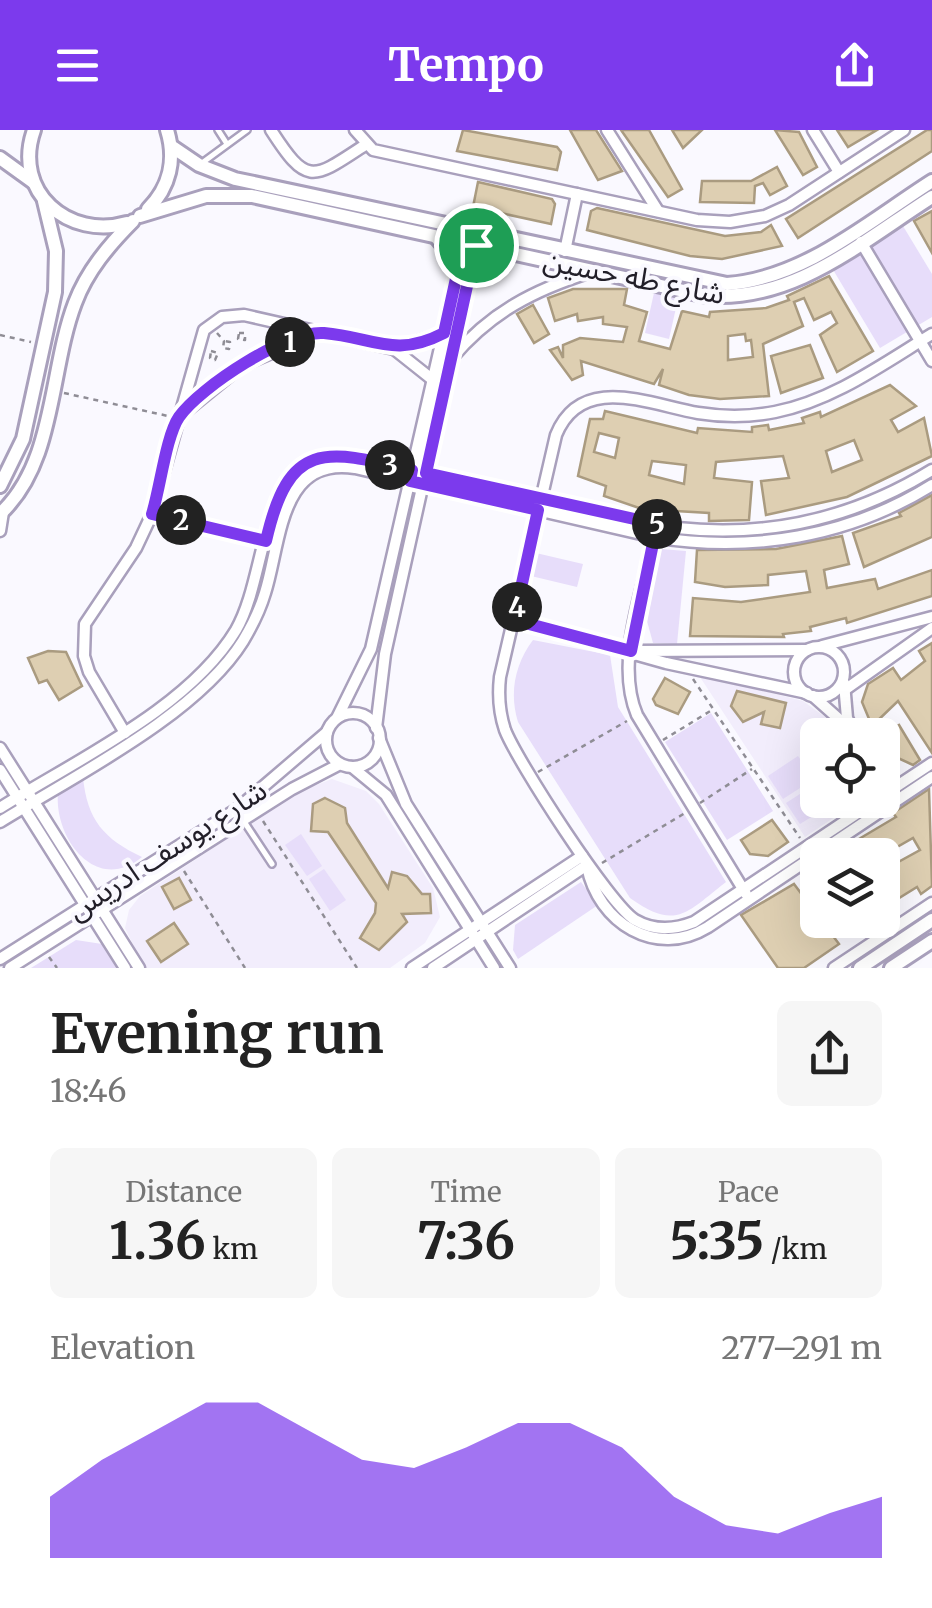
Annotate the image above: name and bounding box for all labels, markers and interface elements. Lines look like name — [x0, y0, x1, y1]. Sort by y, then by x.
text: Tempo — [388, 37, 544, 93]
icon: menu — [50, 38, 105, 93]
icon: share — [827, 38, 882, 93]
pin — [434, 203, 519, 288]
icon: arrive — [449, 218, 504, 273]
street label: شارع طه حسين — [540, 240, 728, 316]
pin: 1 — [265, 317, 315, 367]
text: 1 — [284, 324, 296, 360]
pin: 3 — [365, 440, 415, 490]
text: 3 — [382, 447, 398, 483]
pin: 2 — [156, 495, 206, 545]
pin: 5 — [632, 499, 682, 549]
text: 2 — [173, 502, 189, 538]
text: 5 — [649, 506, 665, 542]
pin: 4 — [492, 582, 542, 632]
text: 4 — [508, 589, 526, 625]
map controls — [800, 718, 900, 938]
button: locate — [800, 718, 900, 818]
street label: شارع يوسف ادريس — [59, 770, 276, 931]
button: layers — [800, 838, 900, 938]
text: Evening run — [50, 999, 384, 1068]
button: share — [777, 1001, 882, 1106]
text: 18:46 — [50, 1071, 127, 1111]
text: Distance — [125, 1174, 242, 1210]
text: Time — [430, 1174, 501, 1210]
text: Pace — [718, 1174, 779, 1210]
text: 1.36 — [109, 1210, 206, 1273]
text: 7:36 — [417, 1210, 515, 1273]
text: 5:35 — [669, 1210, 764, 1273]
text: km — [206, 1231, 258, 1267]
text: /km — [764, 1231, 827, 1267]
text: Elevation — [50, 1328, 195, 1368]
text: 277–291 m — [721, 1328, 882, 1368]

